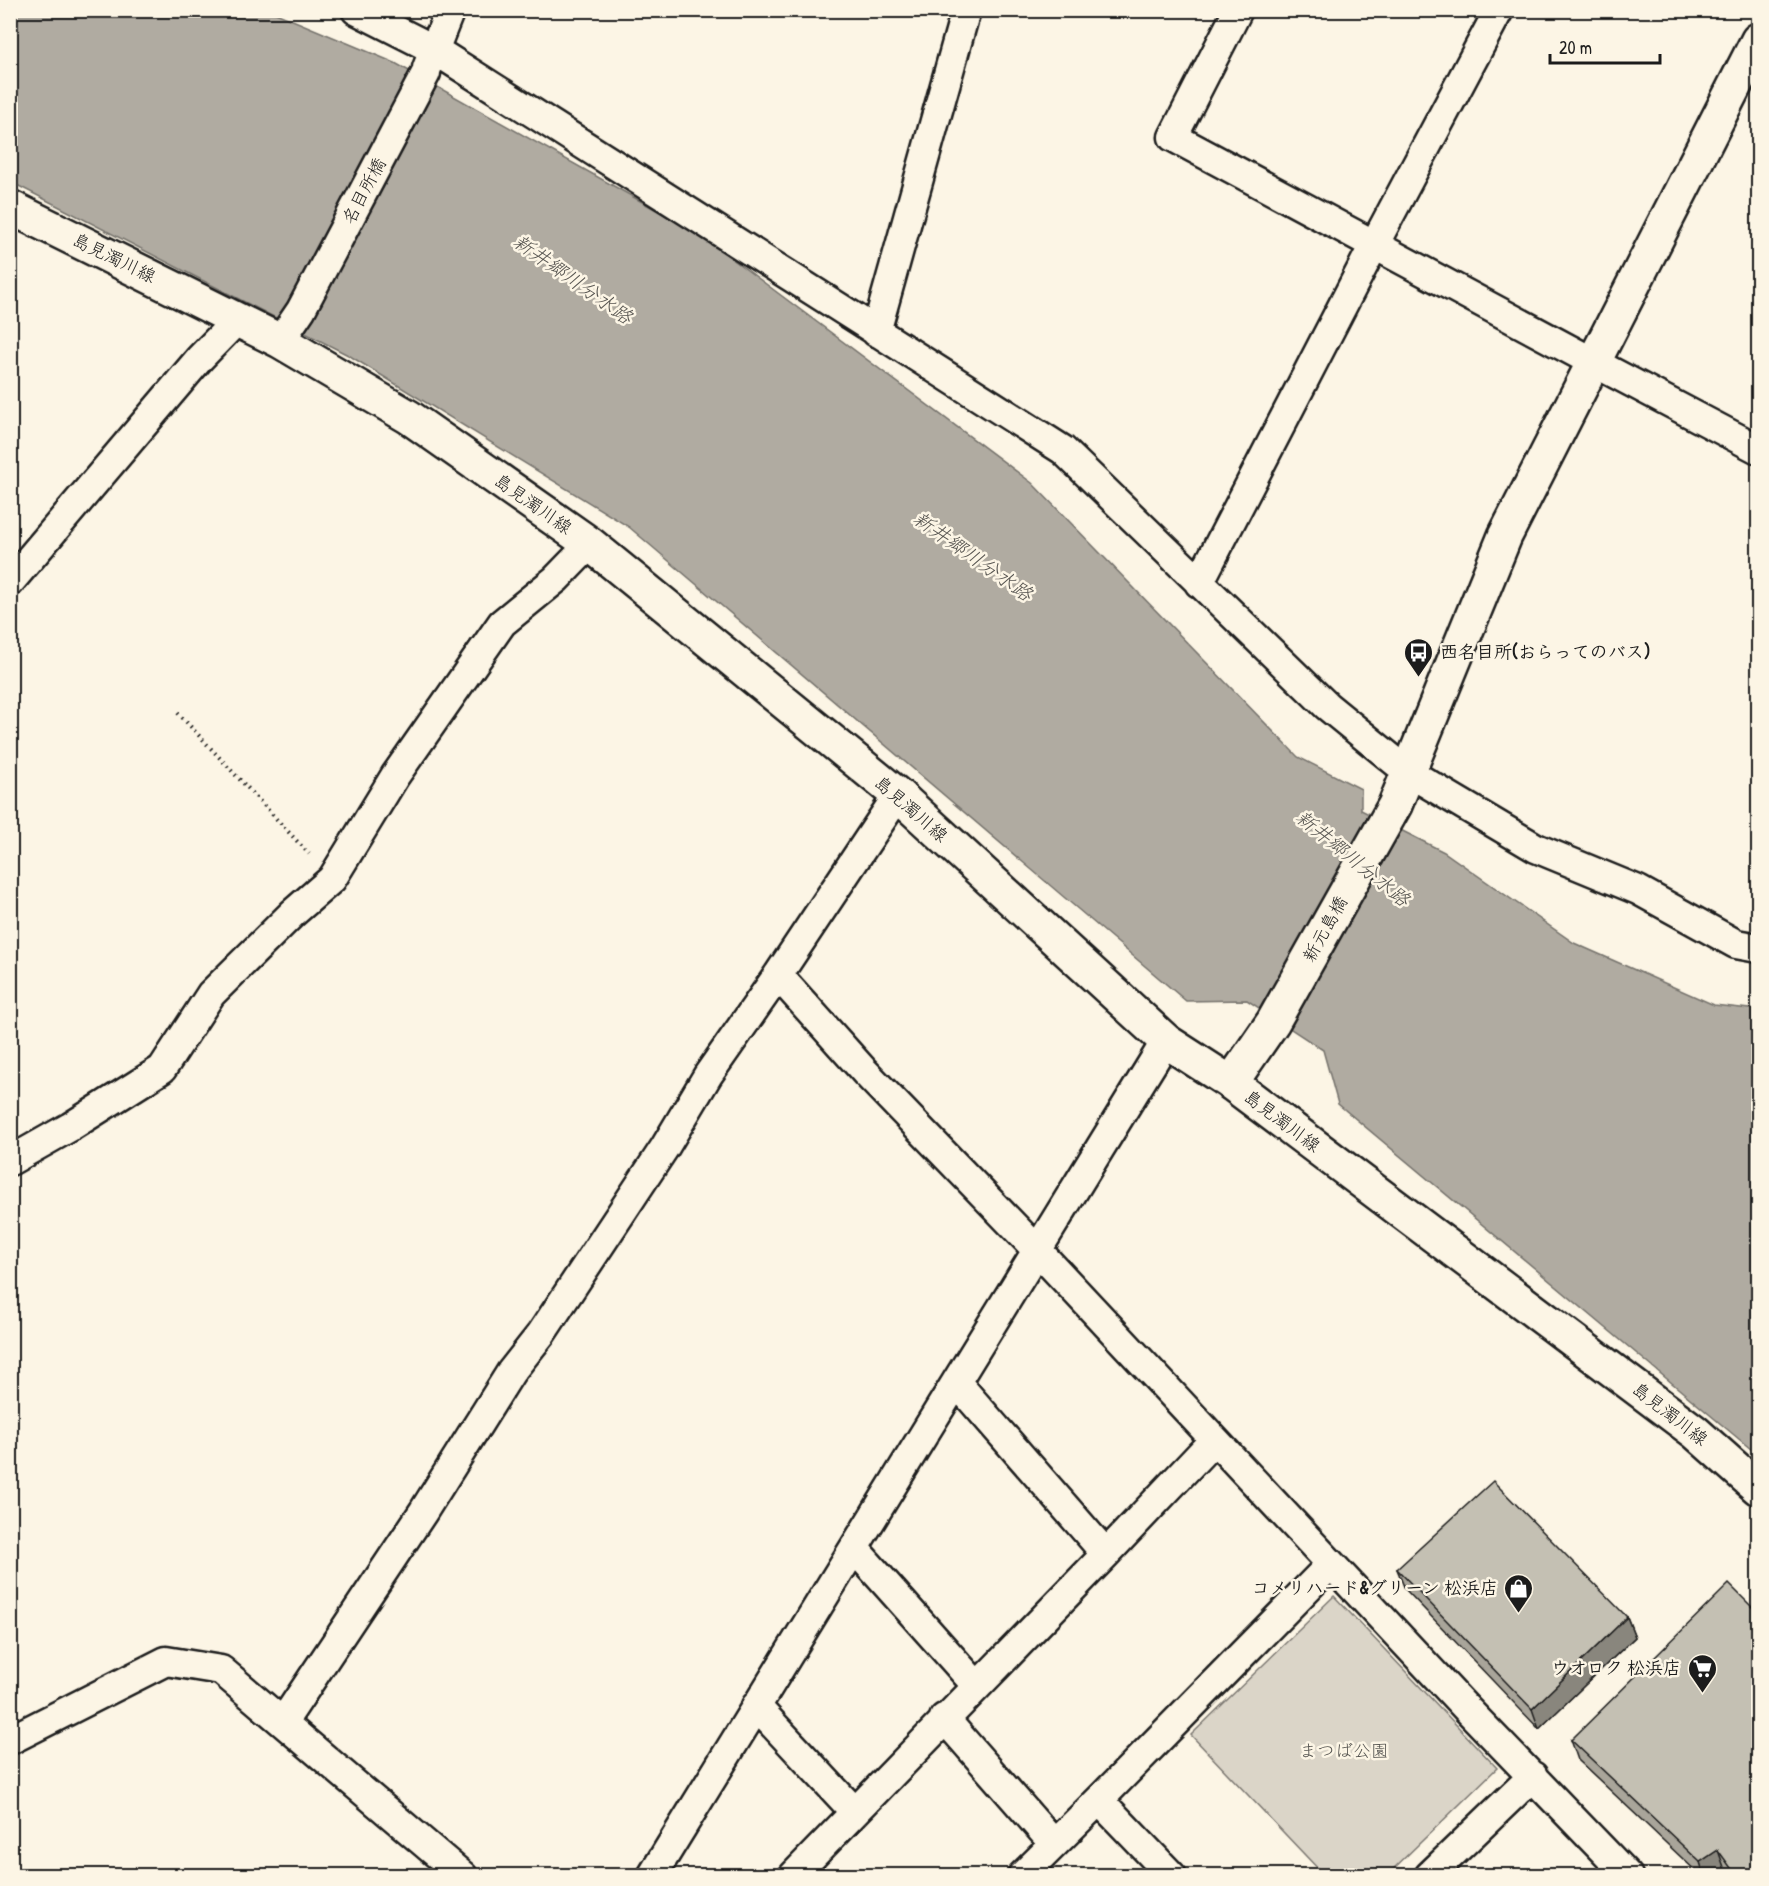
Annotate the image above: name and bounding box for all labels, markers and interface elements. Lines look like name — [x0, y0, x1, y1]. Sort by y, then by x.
scale bar — [1550, 27, 1660, 65]
text: 20 m — [1559, 35, 1592, 60]
street label: 名目所橋 — [336, 153, 391, 228]
street label: 島見濁川線 — [68, 227, 160, 289]
water label: 新井郷川分水路 — [508, 227, 639, 330]
street label: 島見濁川線 — [489, 468, 577, 540]
water label: 新井郷川分水路 — [908, 504, 1039, 607]
bus stop icon: 西名目所(おらってのバス) — [1403, 636, 1435, 678]
place label: 西名目所(おらってのバス) — [1440, 639, 1650, 664]
street label: 島見濁川線 — [869, 770, 953, 848]
water label: 新井郷川分水路 — [1290, 803, 1417, 913]
street label: 新元島橋 — [1296, 891, 1353, 966]
street label: 島見濁川線 — [1239, 1084, 1326, 1158]
street label: 島見濁川線 — [1627, 1376, 1713, 1451]
shop icon: コメリハード&グリーン 松浜店 — [1503, 1572, 1535, 1614]
place label: コメリハード&グリーン 松浜店 — [1251, 1575, 1498, 1600]
supermarket icon: ウオロク 松浜店 — [1686, 1652, 1718, 1694]
place label: ウオロク 松浜店 — [1551, 1655, 1681, 1680]
park label: まつば公園 — [1299, 1738, 1389, 1763]

